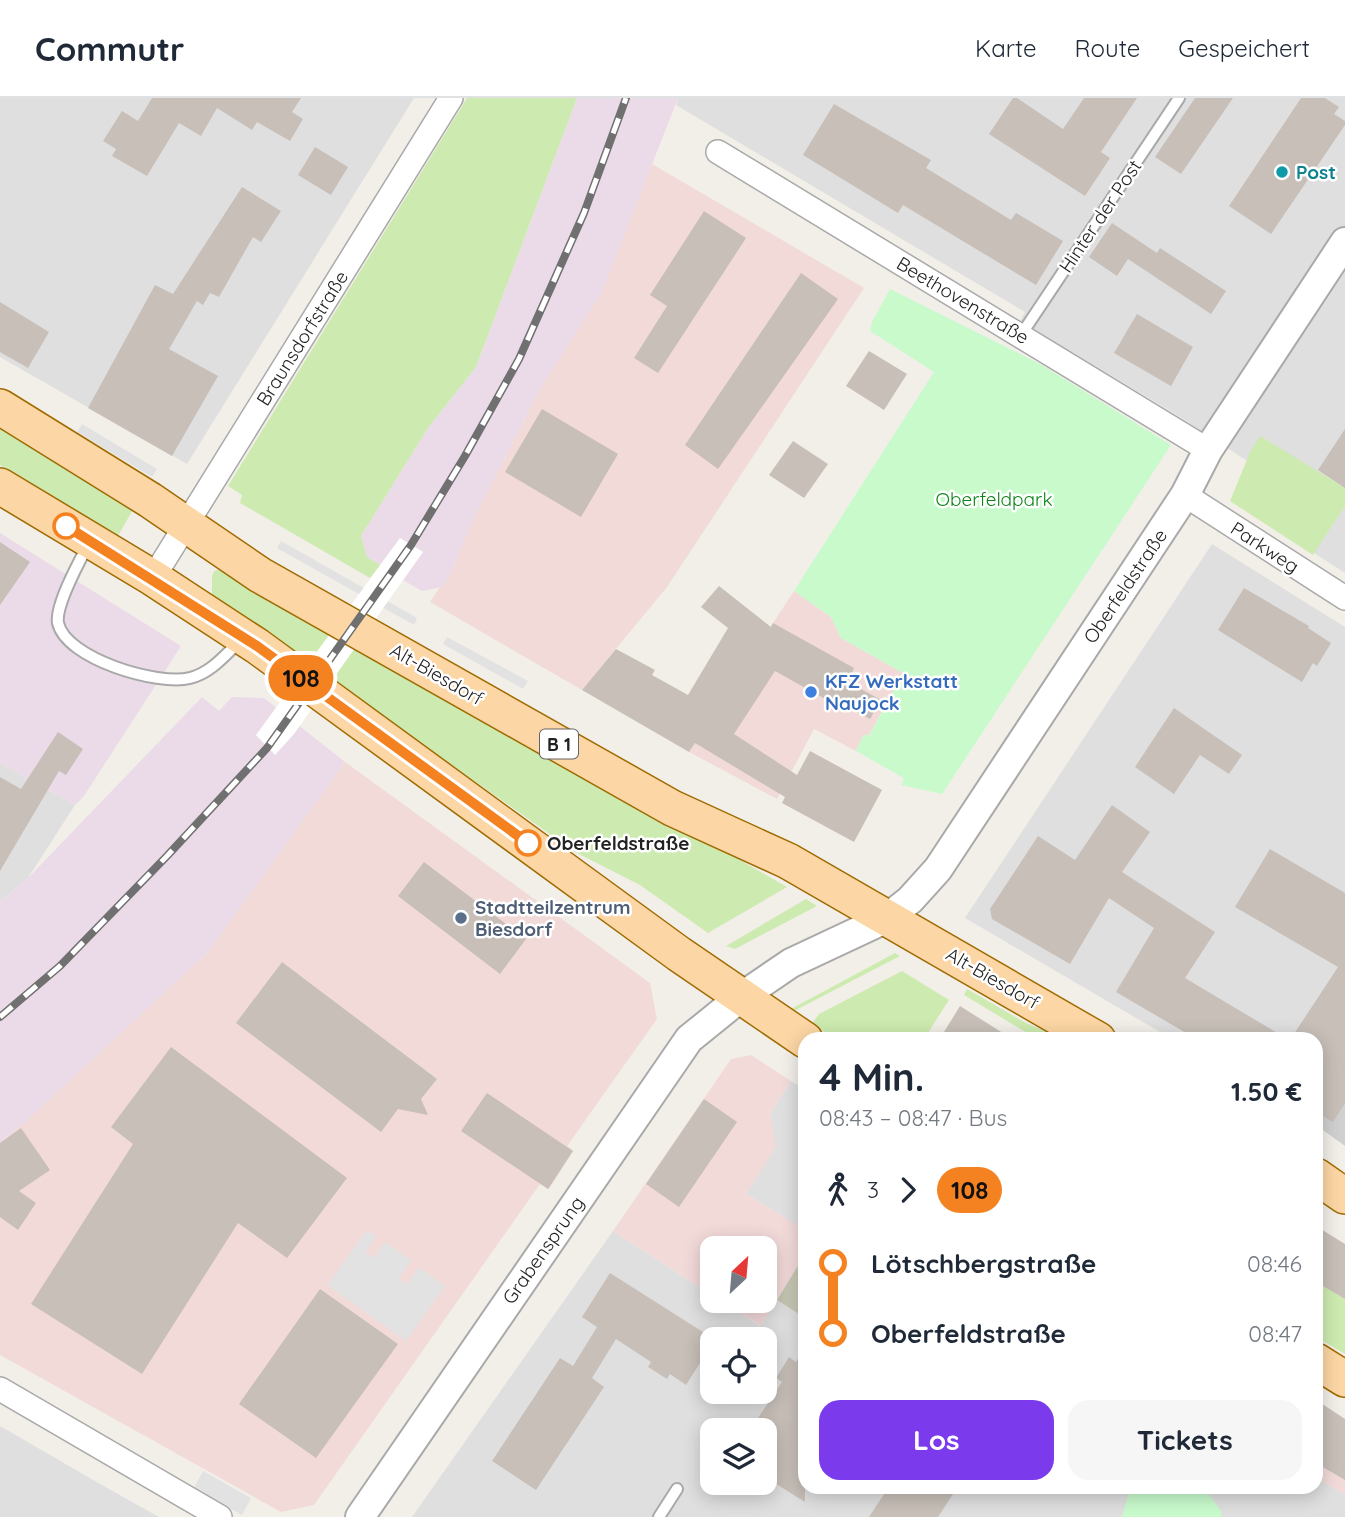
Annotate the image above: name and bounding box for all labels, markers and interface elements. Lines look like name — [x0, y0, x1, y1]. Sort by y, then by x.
text: Commutr — [35, 28, 184, 69]
text: Karte — [975, 33, 1037, 63]
text: Route — [1075, 33, 1140, 63]
text: Gespeichert — [1178, 33, 1310, 63]
street label: Hinter der Post — [1053, 155, 1147, 277]
place label: Post — [1296, 160, 1336, 184]
marker: Post — [1274, 164, 1290, 180]
street label: Beethovenstraße — [892, 251, 1034, 349]
street label: Braunsdorfstraße — [251, 266, 353, 410]
park label: Oberfeldpark — [935, 487, 1053, 511]
unlabelled marker — [53, 513, 79, 539]
street label: Parkweg — [1226, 516, 1304, 578]
street label: Oberfeldstraße — [1078, 524, 1172, 648]
street label: Alt-Biesdorf — [386, 638, 488, 710]
line badge: 108 — [261, 655, 341, 701]
text: 108 — [282, 663, 320, 693]
place label: KFZ Werkstatt Naujock — [825, 669, 958, 715]
marker: KFZ Werkstatt Naujock — [803, 684, 819, 700]
road number: B 1 — [540, 730, 578, 758]
marker: Oberfeldstraße — [515, 830, 541, 856]
place label: Oberfeldstraße — [547, 831, 689, 855]
place label: Stadtteilzentrum Biesdorf — [475, 895, 630, 941]
marker: Stadtteilzentrum Biesdorf — [453, 910, 469, 926]
street label: Alt-Biesdorf — [942, 942, 1044, 1014]
text: 4 Min. — [819, 1053, 924, 1101]
text: 1.50 € — [1231, 1075, 1302, 1108]
text: 08:43 – 08:47 · Bus — [819, 1103, 1007, 1132]
icon: walk — [819, 1171, 857, 1209]
icon: forward — [889, 1171, 927, 1209]
text: 3 — [867, 1175, 879, 1204]
text: 108 — [951, 1175, 988, 1205]
street label: Grabensprung — [497, 1191, 589, 1309]
north arrow — [700, 1236, 777, 1312]
map controls — [700, 1236, 777, 1495]
text: Lötschbergstraße — [871, 1247, 1096, 1280]
text: 08:46 — [1247, 1249, 1302, 1278]
text: Oberfeldstraße — [871, 1317, 1066, 1350]
text: 08:47 — [1248, 1319, 1302, 1348]
button: locate — [700, 1327, 777, 1404]
button: Los — [819, 1400, 1054, 1480]
button: Tickets — [1068, 1400, 1302, 1480]
button: layers — [700, 1418, 777, 1495]

